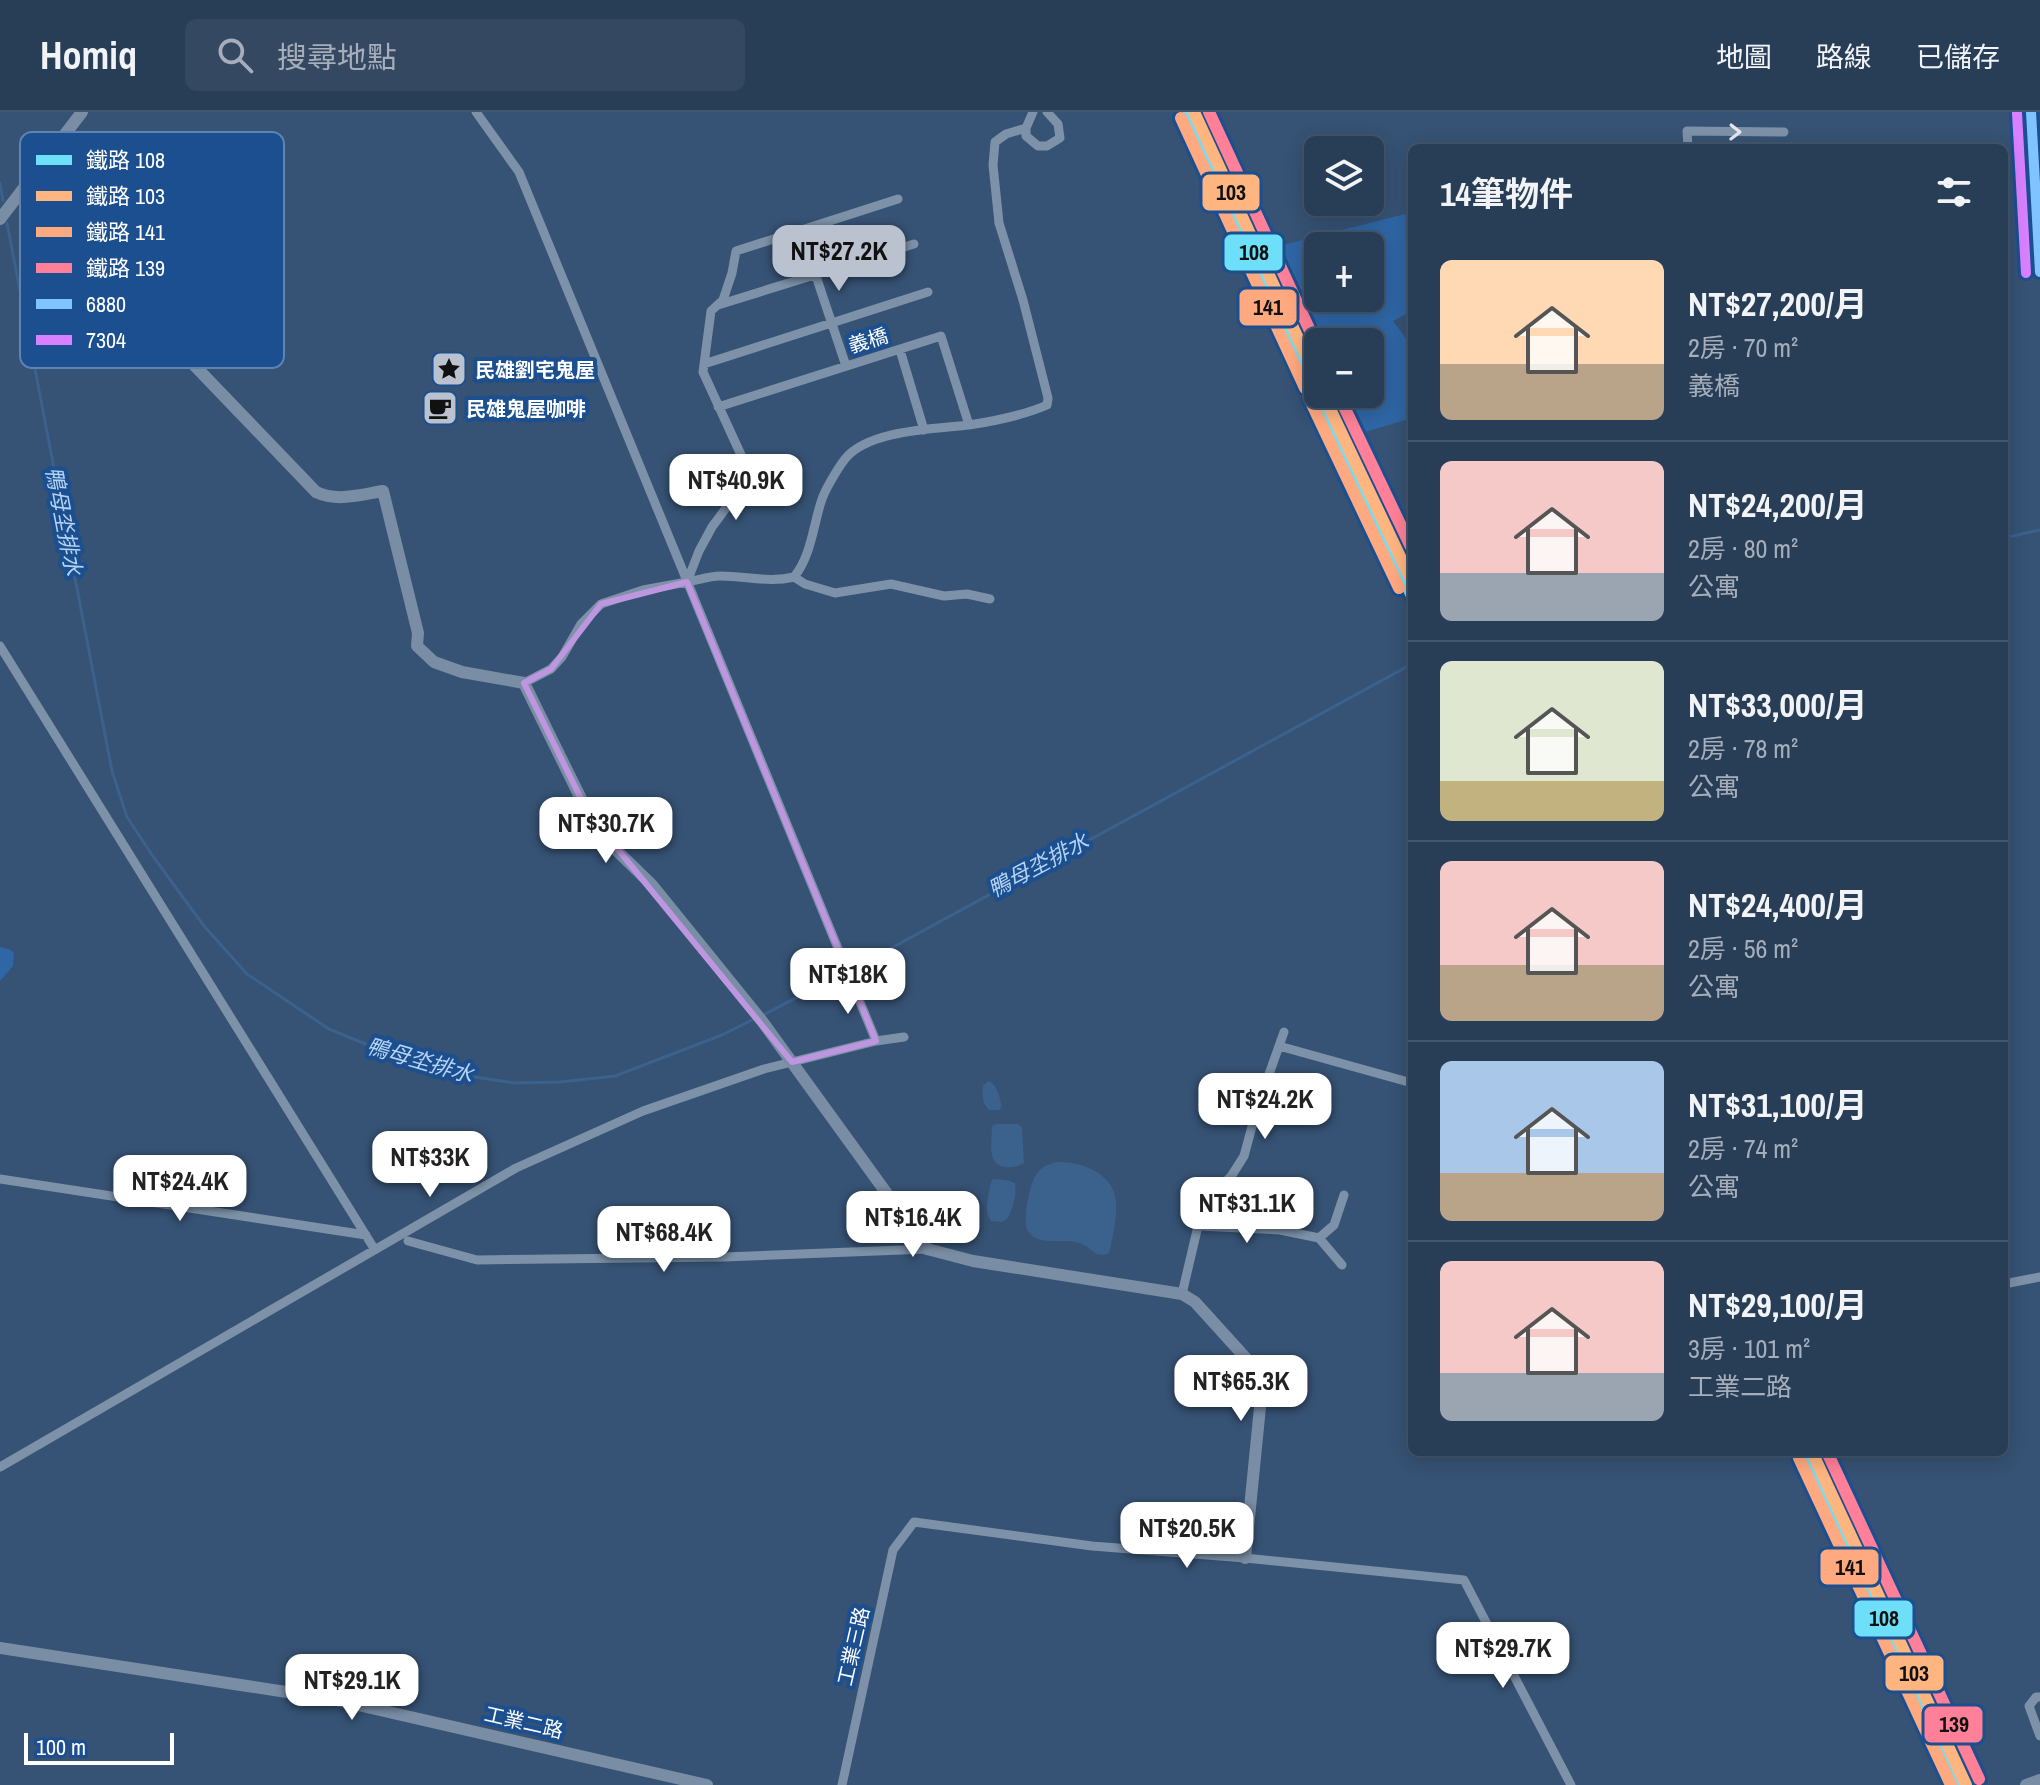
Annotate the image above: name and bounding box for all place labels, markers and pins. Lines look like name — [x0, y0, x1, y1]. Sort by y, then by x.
pin: NT$27.2K — [756, 225, 922, 293]
place icon: 民雄劉宅鬼屋 — [430, 350, 468, 388]
place label: 民雄劉宅鬼屋 — [475, 356, 595, 383]
cafe icon: 民雄鬼屋咖啡 — [421, 389, 459, 427]
place label: 民雄鬼屋咖啡 — [466, 395, 586, 422]
pin: NT$40.9K — [653, 454, 819, 522]
pin: NT$30.7K — [523, 797, 689, 865]
pin: NT$18K — [783, 948, 913, 1016]
pin: NT$24.2K — [1182, 1073, 1348, 1141]
pin: NT$33K — [365, 1131, 495, 1199]
pin: NT$24.4K — [97, 1155, 263, 1223]
pin: NT$31.1K — [1164, 1177, 1330, 1245]
pin: NT$16.4K — [830, 1191, 996, 1259]
pin: NT$68.4K — [581, 1206, 747, 1274]
pin: NT$65.3K — [1158, 1355, 1324, 1423]
pin: NT$20.5K — [1104, 1502, 1270, 1570]
pin: NT$29.7K — [1420, 1622, 1586, 1690]
pin: NT$29.1K — [269, 1654, 435, 1722]

